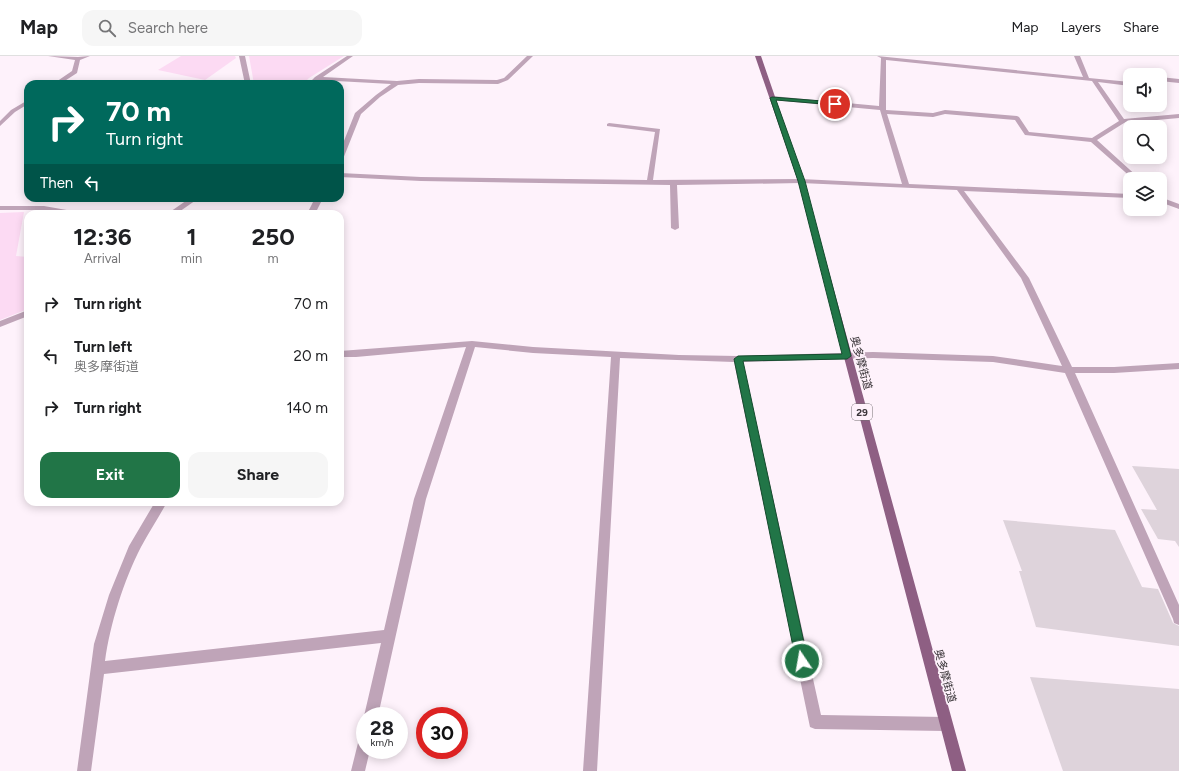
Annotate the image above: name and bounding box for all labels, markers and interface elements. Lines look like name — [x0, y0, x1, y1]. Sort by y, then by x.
search box — [82, 10, 362, 46]
text: Map — [20, 16, 58, 39]
icon: search — [96, 17, 118, 39]
text: Search here — [128, 19, 208, 37]
text: Map — [1011, 19, 1039, 36]
text: Layers — [1061, 19, 1101, 36]
text: Share — [1123, 19, 1159, 36]
map controls — [1123, 68, 1167, 216]
button: sound — [1123, 68, 1167, 112]
pin — [818, 87, 852, 121]
icon: arrive — [824, 93, 846, 115]
text: 70 m — [106, 94, 171, 128]
icon: right — [40, 96, 92, 148]
button: search — [1123, 120, 1167, 164]
text: Turn right — [106, 128, 183, 150]
icon: left — [81, 172, 103, 194]
button: layers — [1123, 172, 1167, 216]
text: Then — [40, 174, 73, 192]
text: 12:36 — [73, 222, 132, 251]
text: 1 — [186, 222, 197, 251]
text: 250 — [251, 222, 295, 251]
text: Arrival — [84, 251, 121, 266]
text: min — [181, 251, 202, 266]
text: m — [268, 251, 279, 266]
icon: right — [40, 293, 62, 315]
text: Turn right — [74, 295, 142, 313]
text: 70 m — [294, 295, 328, 313]
street label: 奥多摩街道 — [848, 335, 874, 391]
text: Turn left — [74, 338, 132, 356]
icon: left — [40, 345, 62, 367]
text: 20 m — [294, 347, 328, 365]
text: 奥多摩街道 — [74, 359, 139, 374]
icon: right — [40, 397, 62, 419]
text: Turn right — [74, 399, 142, 417]
text: 140 m — [286, 399, 328, 417]
road number: 29 — [852, 404, 872, 420]
button: Exit — [40, 452, 180, 498]
button: Share — [188, 452, 328, 498]
position arrow — [781, 640, 823, 682]
street label: 奥多摩街道 — [932, 648, 958, 704]
speed limit sign: 30 — [416, 707, 468, 759]
text: 28 — [370, 716, 394, 740]
text: km/h — [371, 736, 393, 749]

